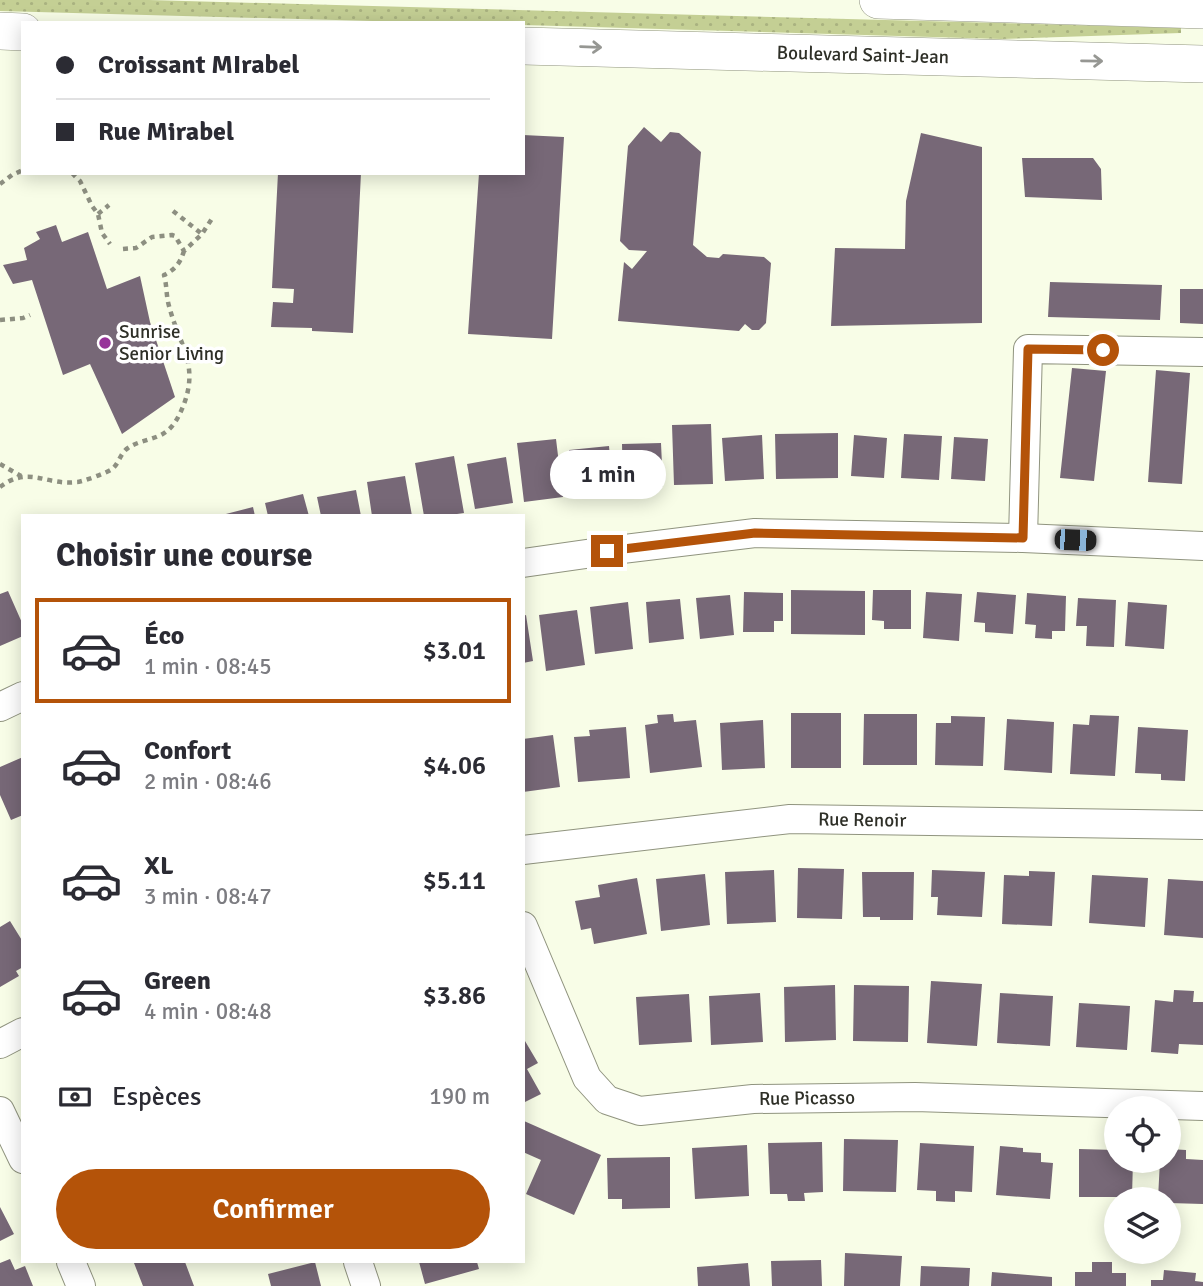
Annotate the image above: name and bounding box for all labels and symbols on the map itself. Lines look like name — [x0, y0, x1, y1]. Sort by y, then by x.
one-way arrow — [580, 41, 603, 54]
street label: Boulevard Saint-Jean — [776, 41, 949, 69]
one-way arrow — [1080, 55, 1103, 68]
place label: Sunrise Senior Living — [119, 320, 224, 366]
route start — [1087, 334, 1119, 366]
marker: Sunrise Senior Living — [97, 335, 113, 351]
callout: 1 min — [549, 449, 665, 498]
car — [1054, 529, 1097, 551]
route end — [591, 535, 623, 567]
street label: Rue Renoir — [818, 807, 906, 833]
street label: Rue Picasso — [759, 1086, 855, 1111]

